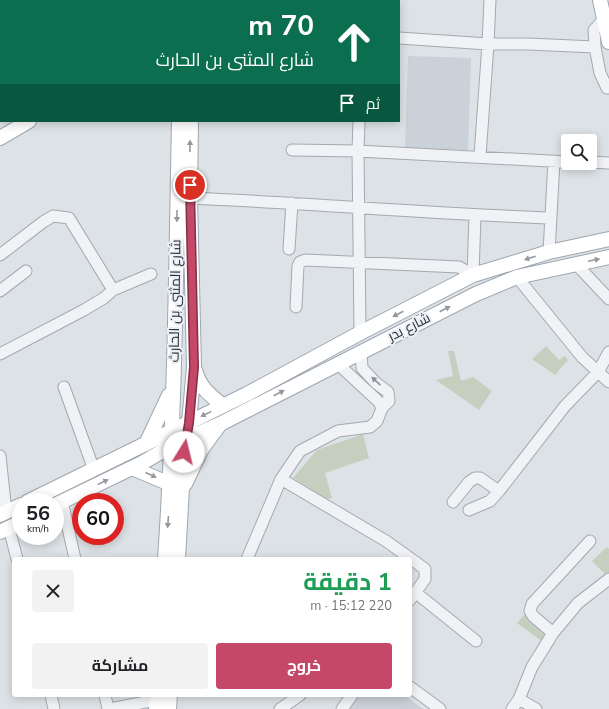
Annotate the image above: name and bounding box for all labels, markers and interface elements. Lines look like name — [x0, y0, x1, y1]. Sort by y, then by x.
text: 70 m — [248, 7, 314, 45]
icon: ahead — [328, 16, 380, 68]
text: شارع المثنى بن الحارث — [156, 48, 314, 72]
icon: arrive — [336, 92, 358, 114]
text: ثم — [366, 94, 380, 114]
map controls — [561, 134, 597, 170]
button: search — [561, 134, 597, 170]
one-way arrow — [187, 140, 194, 152]
pin — [173, 168, 207, 202]
icon: arrive — [179, 174, 201, 196]
one-way arrow — [174, 210, 180, 223]
street label: شارع المثنى بن الحارث — [164, 239, 186, 363]
one-way arrow — [524, 255, 536, 261]
one-way arrow — [588, 257, 601, 263]
one-way arrow — [439, 306, 451, 312]
street label: شارع بدر — [383, 308, 434, 346]
one-way arrow — [392, 310, 404, 317]
one-way arrow — [371, 377, 381, 386]
one-way arrow — [273, 390, 285, 396]
one-way arrow — [200, 411, 212, 418]
position arrow — [163, 431, 205, 473]
one-way arrow — [146, 473, 158, 479]
one-way arrow — [97, 479, 108, 485]
speed limit sign: 60 — [72, 493, 124, 545]
text: 56 — [26, 500, 50, 527]
one-way arrow — [164, 516, 171, 528]
text: km/h — [27, 522, 49, 536]
text: 1 دقيقة — [303, 566, 392, 598]
button: close — [32, 570, 74, 612]
text: 220 m · 15:12 — [310, 597, 392, 615]
button: مشاركة — [32, 643, 208, 689]
button: خروج — [216, 643, 392, 689]

